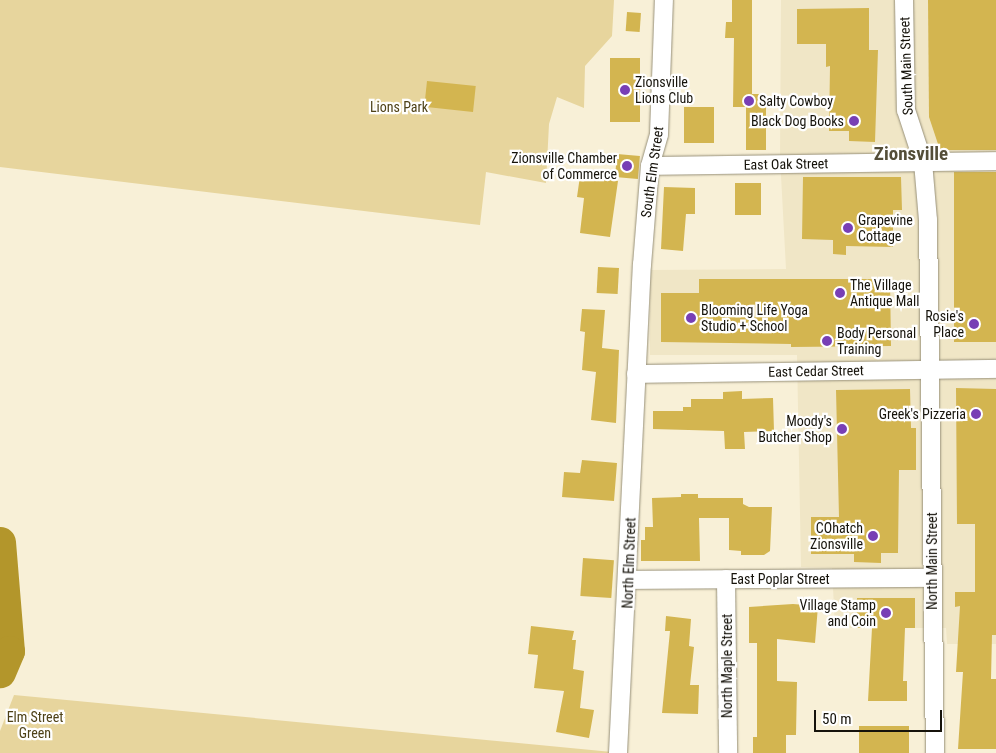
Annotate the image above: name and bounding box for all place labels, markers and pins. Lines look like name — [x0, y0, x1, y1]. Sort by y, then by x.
place label: Zionsville Lions Club — [635, 74, 693, 106]
marker: Zionsville Lions Club — [619, 84, 631, 96]
place label: Salty Cowboy — [759, 93, 833, 109]
marker: Salty Cowboy — [743, 95, 755, 107]
place label: Black Dog Books — [751, 113, 844, 129]
marker: Black Dog Books — [848, 115, 860, 127]
place label: Zionsville Chamber of Commerce — [511, 150, 617, 182]
marker: Zionsville Chamber of Commerce — [621, 160, 633, 172]
place label: Grapevine Cottage — [858, 212, 913, 244]
marker: Grapevine Cottage — [842, 222, 854, 234]
place label: The Village Antique Mall — [850, 277, 919, 310]
marker: The Village Antique Mall — [834, 287, 846, 299]
place label: Blooming Life Yoga Studio + School — [701, 302, 808, 334]
place label: Rosie's Place — [925, 308, 964, 341]
marker: Blooming Life Yoga Studio + School — [685, 312, 697, 324]
marker: Rosie's Place — [968, 318, 980, 330]
place label: Body Personal Training — [837, 325, 916, 358]
marker: Body Personal Training — [821, 335, 833, 347]
place label: Greek's Pizzeria — [879, 406, 966, 422]
marker: Greek's Pizzeria — [970, 408, 982, 420]
place label: Moody's Butcher Shop — [758, 413, 832, 446]
marker: Moody's Butcher Shop — [836, 423, 848, 435]
place label: COhatch Zionsville — [810, 520, 863, 552]
marker: COhatch Zionsville — [867, 530, 879, 542]
place label: Village Stamp and Coin — [800, 597, 876, 630]
marker: Village Stamp and Coin — [880, 607, 892, 619]

